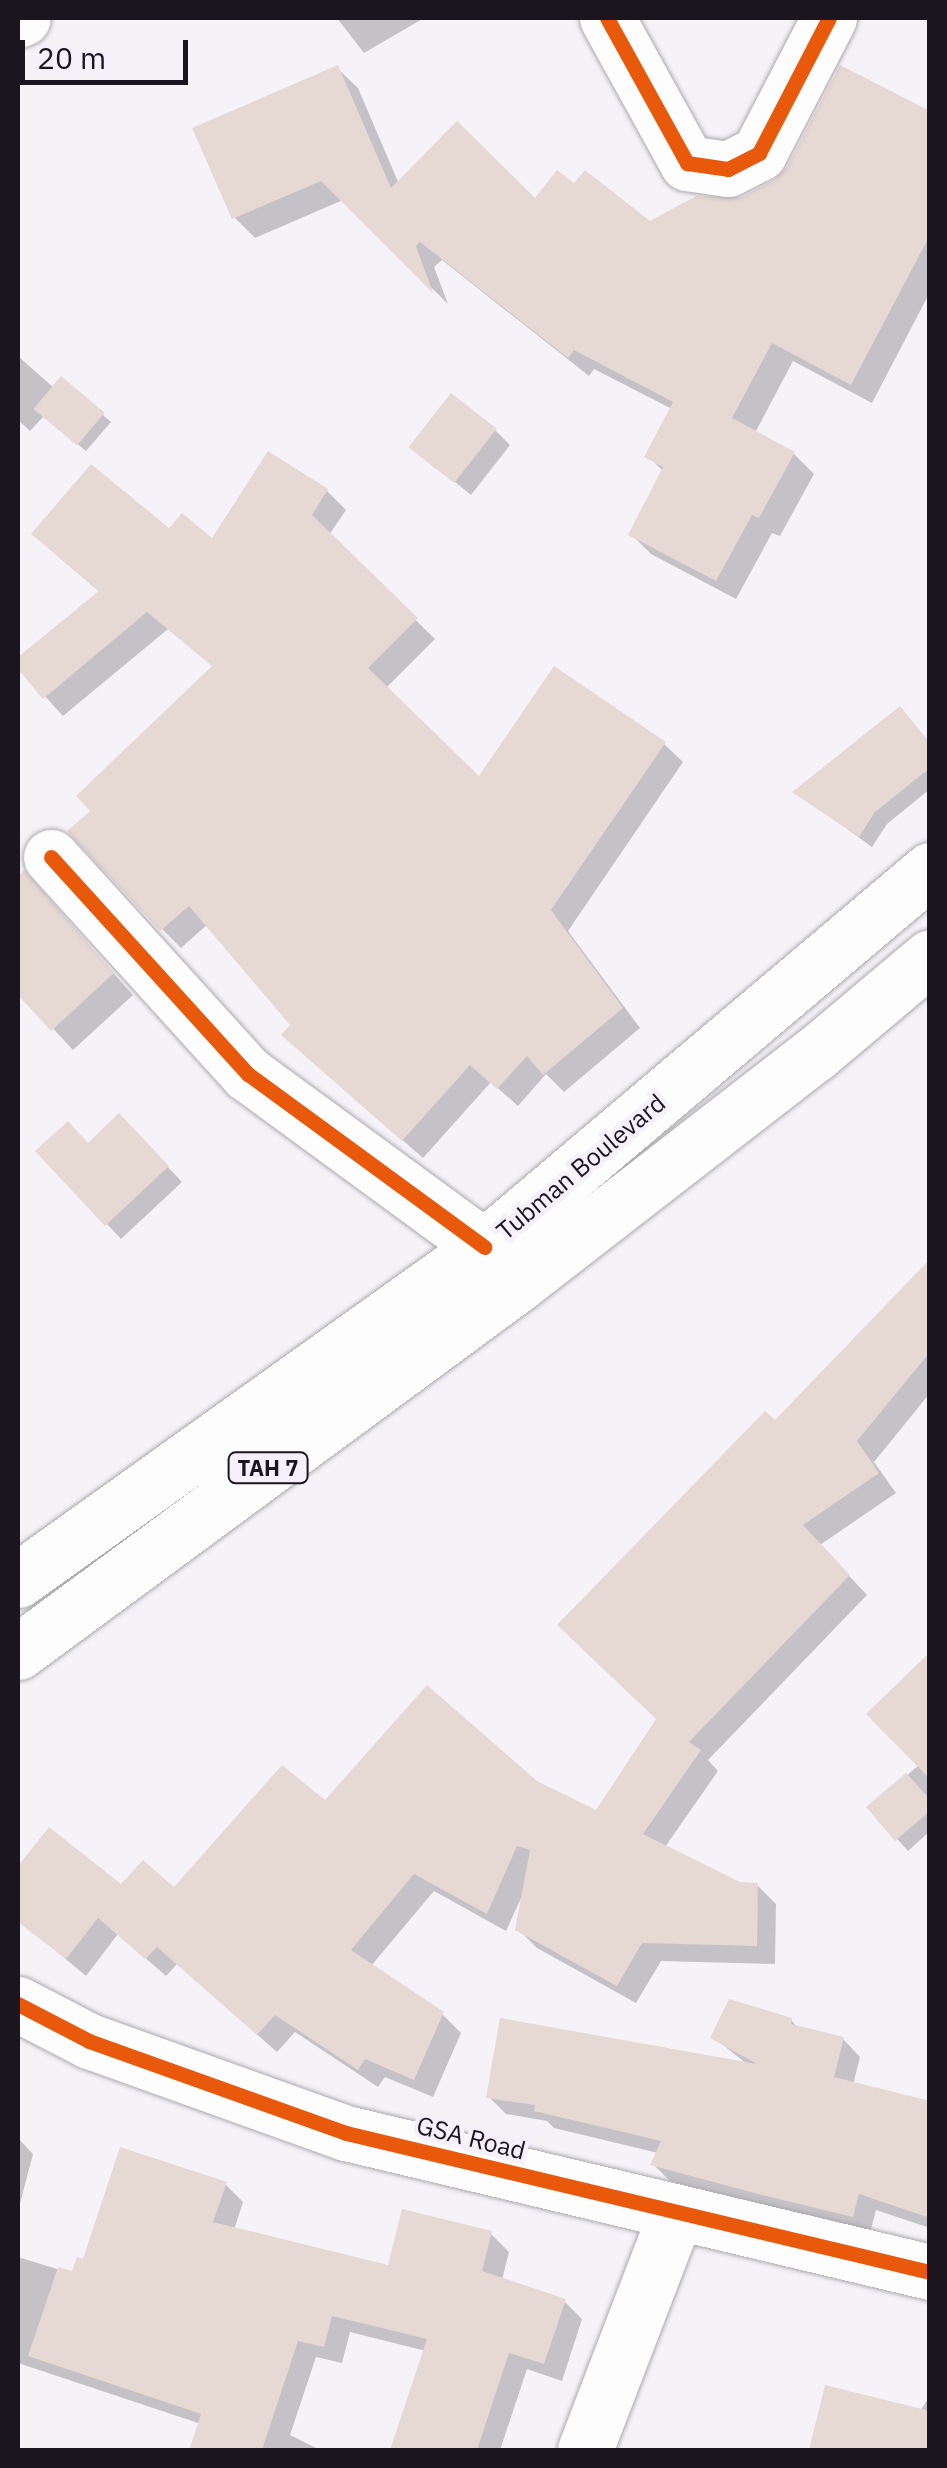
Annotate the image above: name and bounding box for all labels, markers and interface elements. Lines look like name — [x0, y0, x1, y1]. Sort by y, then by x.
scale bar — [25, 20, 192, 82]
text: 20 m — [37, 38, 106, 77]
street label: Tubman Boulevard — [491, 1088, 671, 1246]
road number: TAH 7 — [226, 1451, 310, 1485]
street label: GSA Road — [413, 2110, 529, 2166]

